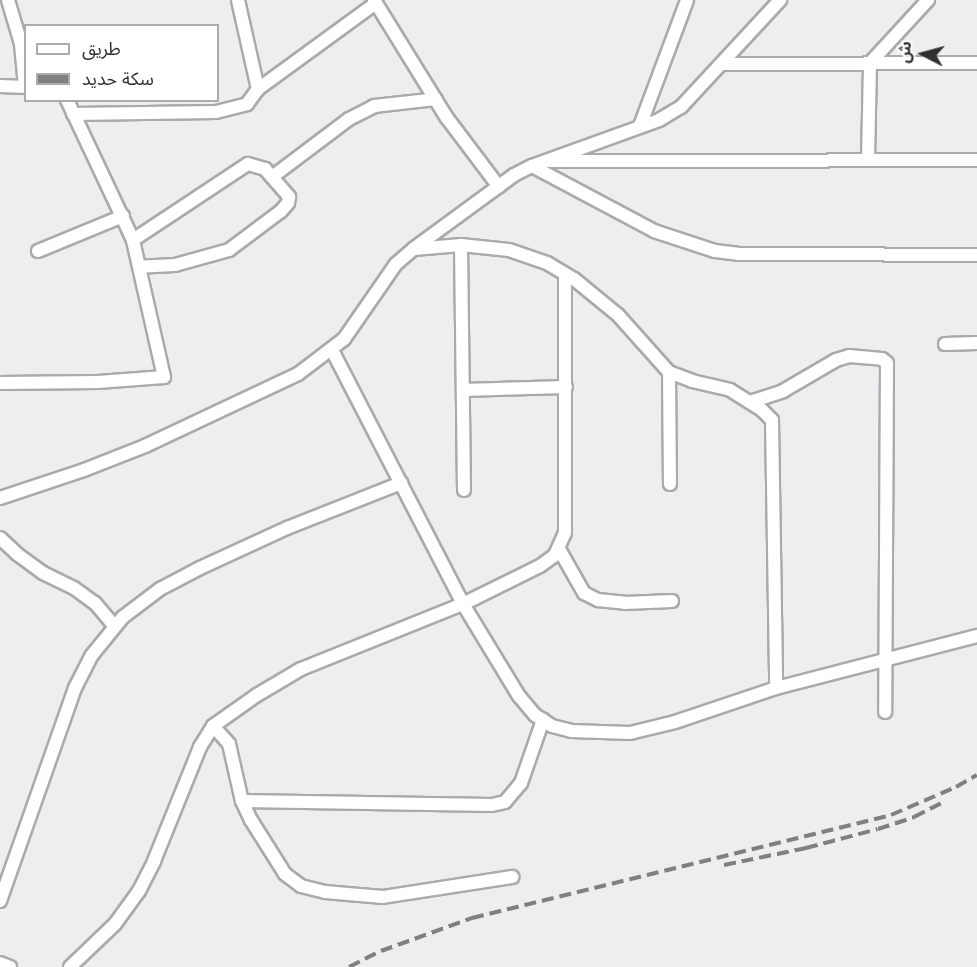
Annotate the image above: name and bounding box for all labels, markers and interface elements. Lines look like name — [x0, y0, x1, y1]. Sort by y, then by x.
legend — [24, 24, 219, 102]
north arrow — [893, 24, 953, 84]
text: طريق — [82, 36, 121, 61]
text: ش — [892, 40, 917, 64]
text: سكة حديد — [82, 66, 154, 91]

